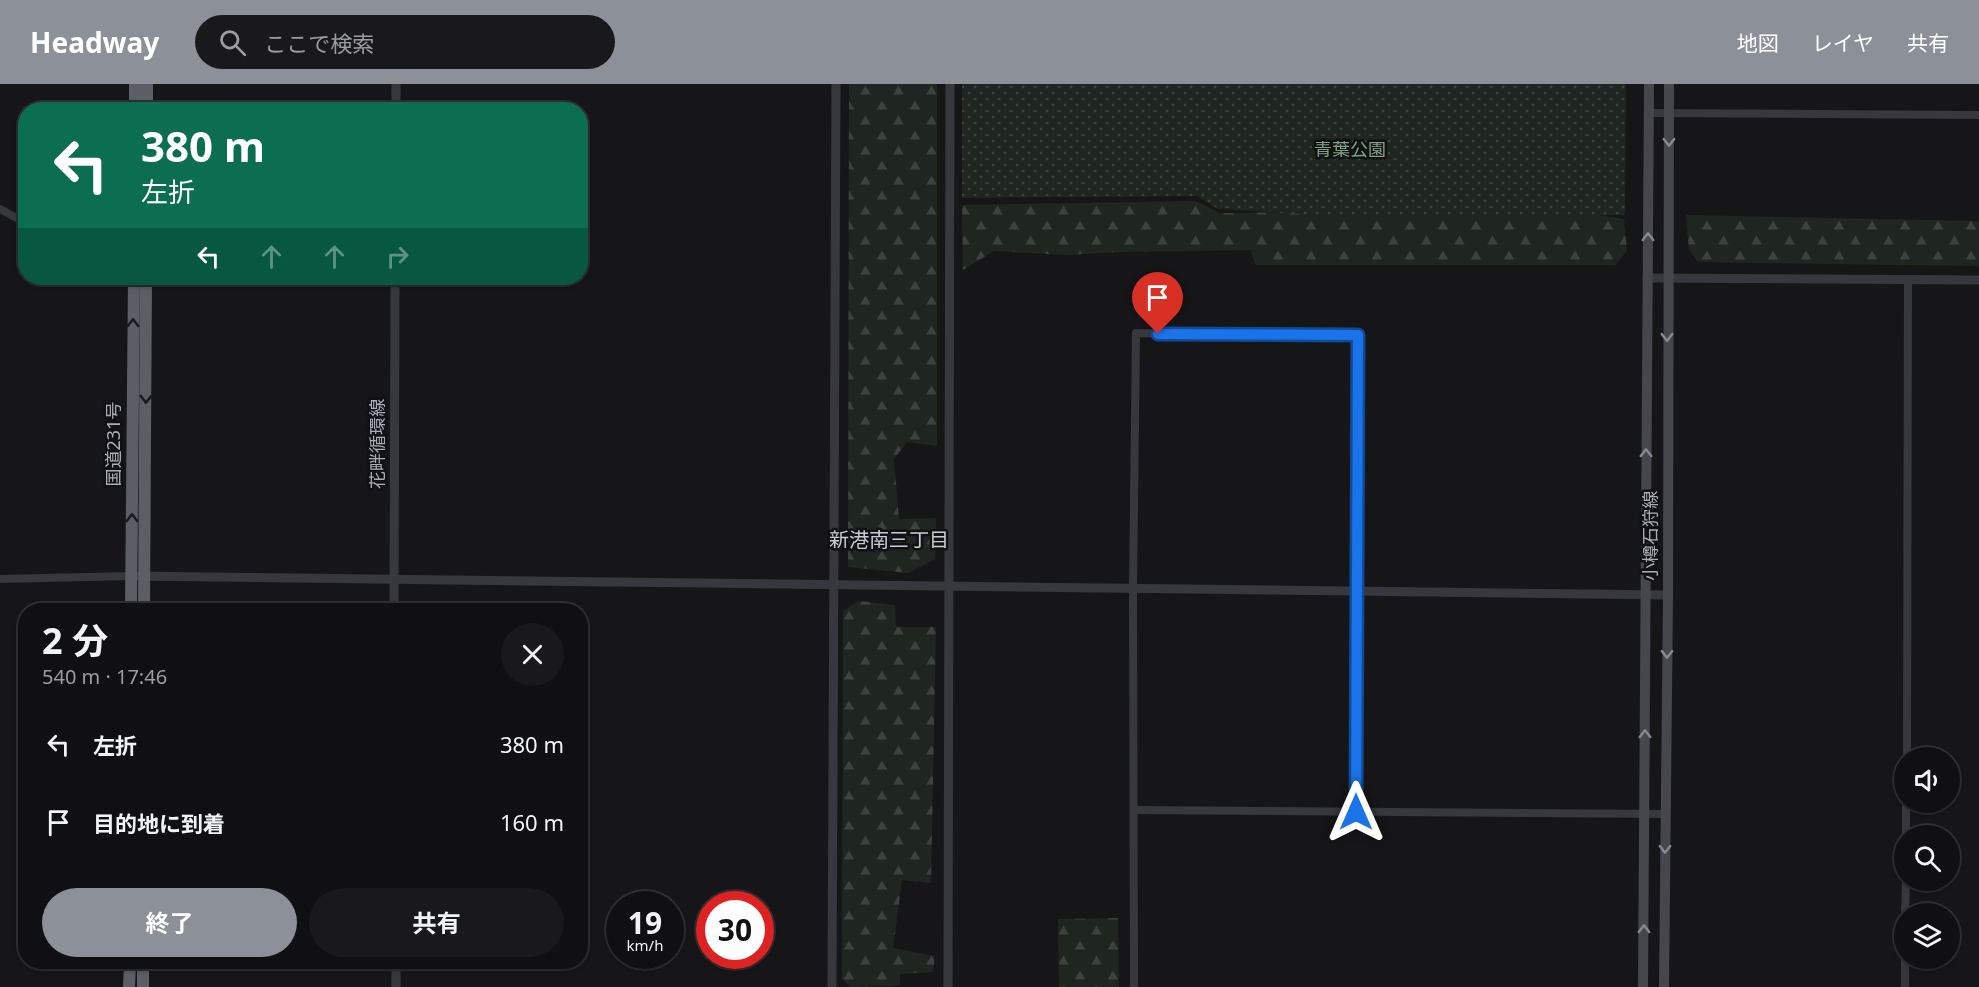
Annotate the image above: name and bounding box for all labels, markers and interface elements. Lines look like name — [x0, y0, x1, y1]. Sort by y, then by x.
search box — [195, 15, 615, 69]
text: Headway — [30, 23, 159, 61]
icon: search — [216, 26, 249, 59]
text: ここで検索 — [264, 28, 374, 58]
text: 地図 — [1737, 29, 1779, 57]
text: レイヤ — [1812, 29, 1874, 57]
text: 共有 — [1907, 29, 1949, 57]
text: 380 m — [141, 117, 265, 174]
icon: left — [42, 126, 120, 204]
park label: 青葉公園 — [1314, 137, 1386, 161]
one-way arrow — [1662, 138, 1675, 147]
text: 左折 — [141, 173, 195, 210]
one-way arrow — [1642, 233, 1654, 242]
icon: left — [192, 240, 225, 273]
icon: ahead — [255, 240, 288, 273]
icon: ahead — [318, 240, 351, 273]
icon: right — [381, 240, 414, 273]
pin — [1132, 272, 1183, 334]
icon: arrive — [1141, 281, 1174, 314]
one-way arrow — [127, 318, 139, 327]
one-way arrow — [1661, 333, 1673, 342]
one-way arrow — [140, 394, 152, 403]
street label: 花畔循環線 — [365, 399, 389, 489]
street label: 国道231号 — [101, 402, 125, 486]
one-way arrow — [1640, 449, 1653, 458]
street label: 小樽石狩線 — [1638, 491, 1662, 581]
one-way arrow — [125, 513, 138, 522]
district label: 新港南三丁目 — [829, 526, 949, 553]
text: 2 分 — [42, 616, 108, 665]
button: close — [501, 623, 564, 686]
one-way arrow — [1661, 649, 1673, 658]
text: 540 m · 17:46 — [42, 663, 167, 690]
icon: left — [42, 728, 75, 761]
text: 380 m — [500, 729, 564, 759]
one-way arrow — [1639, 729, 1651, 738]
text: 左折 — [93, 730, 137, 760]
map controls — [1894, 747, 1960, 969]
button: sound — [1894, 747, 1960, 813]
position arrow — [1324, 780, 1388, 844]
icon: arrive — [42, 806, 75, 839]
text: 160 m — [500, 807, 564, 837]
text: 目的地に到着 — [93, 808, 225, 838]
button: search — [1894, 825, 1960, 891]
one-way arrow — [1659, 844, 1671, 853]
button: 終了 — [42, 888, 297, 957]
button: 共有 — [309, 888, 564, 957]
speed limit sign: 30 — [696, 891, 774, 969]
text: 19 — [628, 902, 662, 943]
button: layers — [1894, 903, 1960, 969]
one-way arrow — [1637, 924, 1650, 933]
text: km/h — [627, 935, 663, 955]

